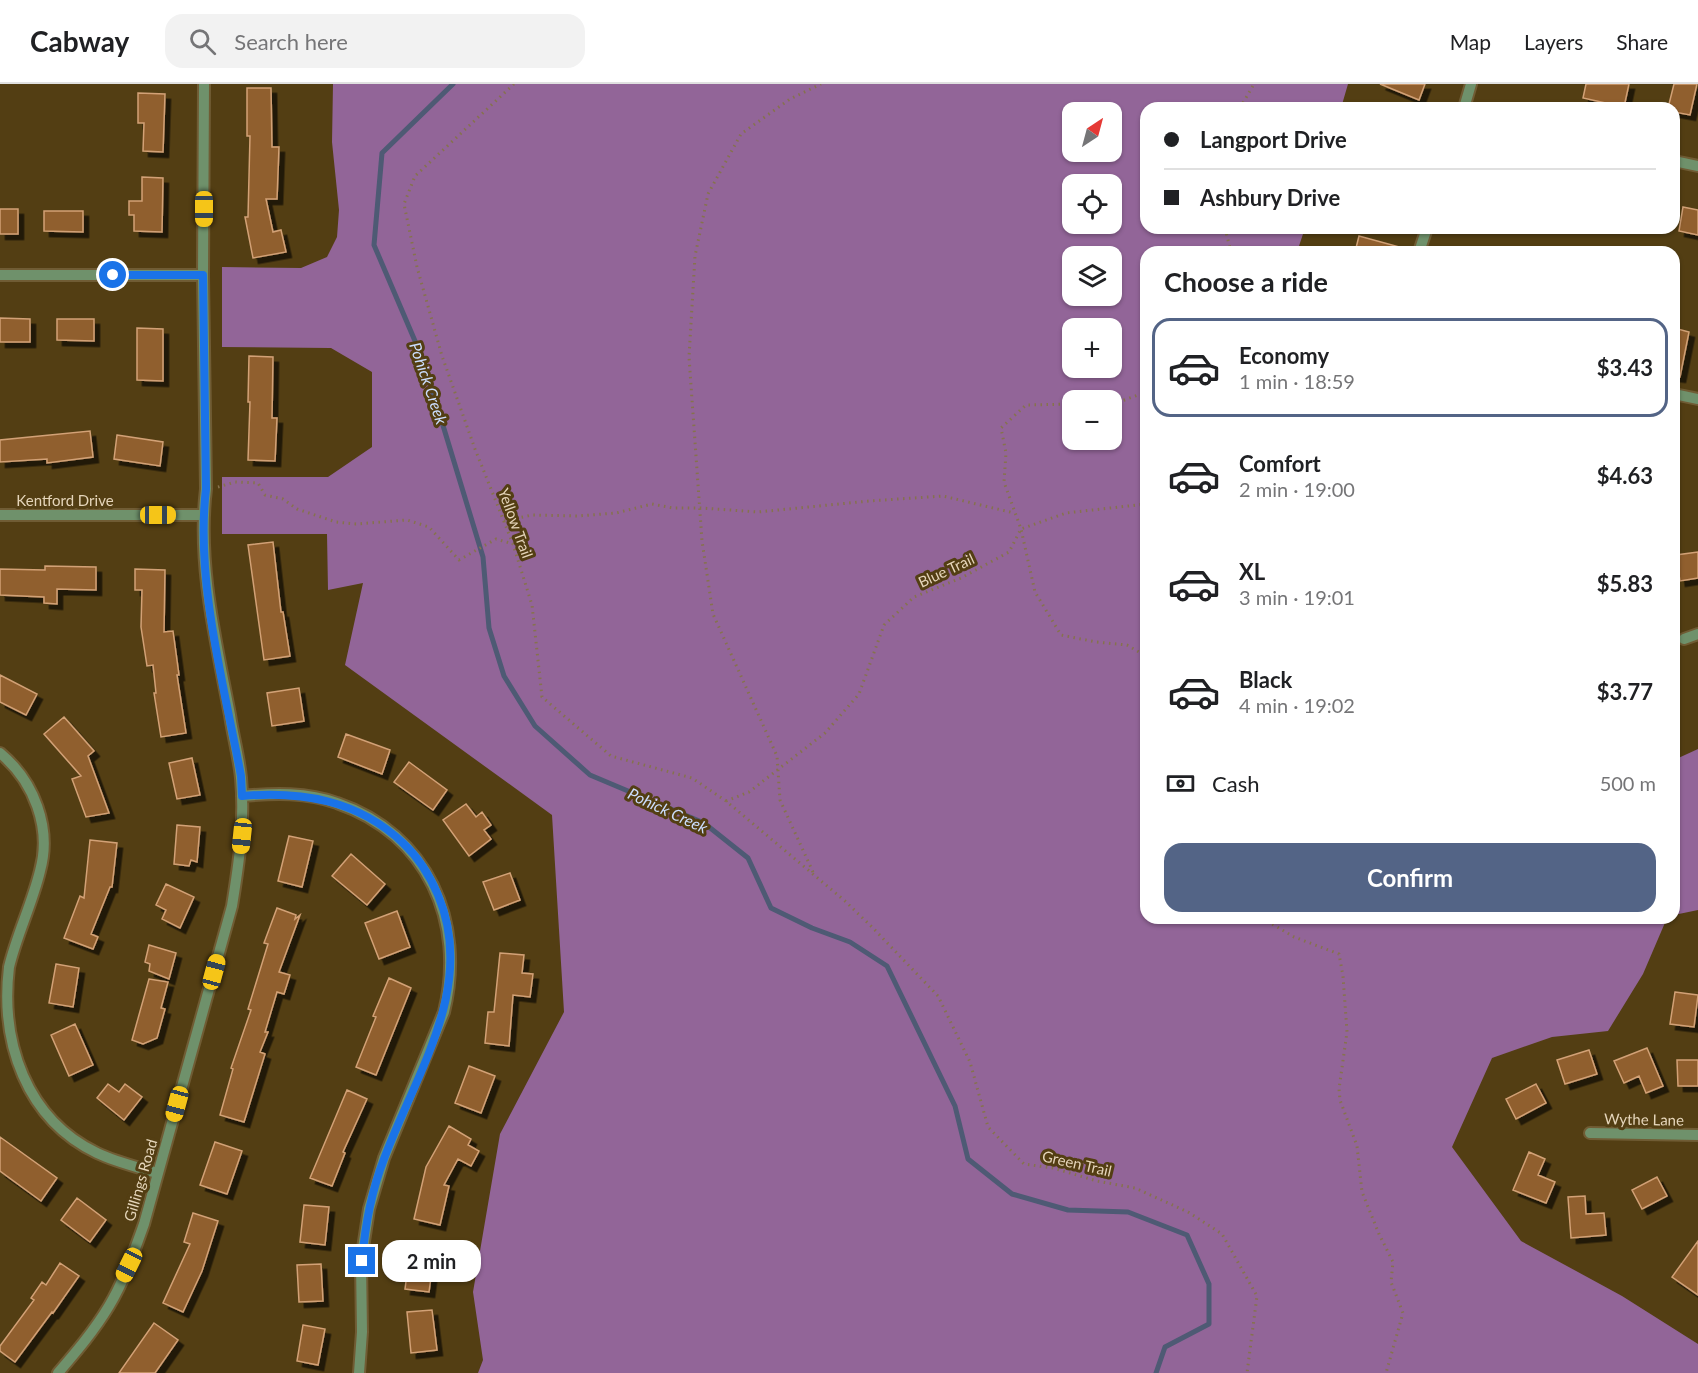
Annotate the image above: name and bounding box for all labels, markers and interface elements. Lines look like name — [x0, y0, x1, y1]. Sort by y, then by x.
search box — [165, 14, 585, 68]
text: Cabway — [30, 24, 129, 58]
icon: search — [186, 25, 219, 58]
text: Search here — [234, 28, 348, 55]
text: Map — [1450, 29, 1491, 54]
text: Layers — [1524, 29, 1583, 54]
text: Share — [1616, 29, 1668, 54]
north arrow — [1062, 102, 1122, 162]
map controls — [1062, 102, 1122, 450]
text: Langport Drive — [1200, 126, 1347, 153]
button: locate — [1062, 174, 1122, 234]
text: Ashbury Drive — [1200, 184, 1340, 211]
car — [195, 191, 213, 227]
button: layers — [1062, 246, 1122, 306]
route start — [99, 261, 126, 288]
text: Choose a ride — [1164, 265, 1328, 298]
button: + — [1062, 318, 1122, 378]
water label: Pohick Creek — [406, 339, 452, 427]
icon: car — [1167, 341, 1221, 395]
text: Economy — [1239, 342, 1329, 369]
text: $3.43 — [1597, 354, 1653, 381]
text: 1 min · 18:59 — [1239, 369, 1355, 393]
button: − — [1062, 390, 1122, 450]
icon: car — [1167, 449, 1221, 503]
text: Comfort — [1239, 450, 1321, 477]
text: $4.63 — [1597, 462, 1653, 489]
text: 2 min · 19:00 — [1239, 477, 1355, 501]
street label: Yellow Trail — [495, 486, 537, 560]
street label: Kentford Drive — [16, 491, 114, 509]
car — [140, 506, 176, 524]
street label: Blue Trail — [915, 549, 977, 591]
icon: car — [1167, 557, 1221, 611]
text: XL — [1239, 558, 1265, 585]
text: $5.83 — [1597, 570, 1653, 597]
text: 3 min · 19:01 — [1239, 585, 1355, 609]
icon: car — [1167, 665, 1221, 719]
text: Black — [1239, 666, 1292, 693]
text: $3.77 — [1597, 678, 1653, 705]
text: 4 min · 19:02 — [1239, 693, 1355, 717]
icon: cash — [1164, 767, 1197, 800]
text: Cash — [1212, 770, 1259, 797]
text: 500 m — [1600, 771, 1656, 795]
water label: Pohick Creek — [625, 783, 711, 837]
car — [231, 817, 253, 855]
button: Confirm — [1164, 843, 1656, 912]
car — [201, 952, 227, 992]
car — [164, 1084, 190, 1124]
street label: Wythe Lane — [1604, 1109, 1684, 1129]
street label: Gillings Road — [120, 1137, 160, 1223]
street label: Green Trail — [1041, 1146, 1113, 1180]
callout: 2 min — [383, 1240, 482, 1282]
car — [113, 1245, 145, 1285]
route end — [348, 1247, 375, 1274]
text: 2 min — [407, 1249, 456, 1273]

